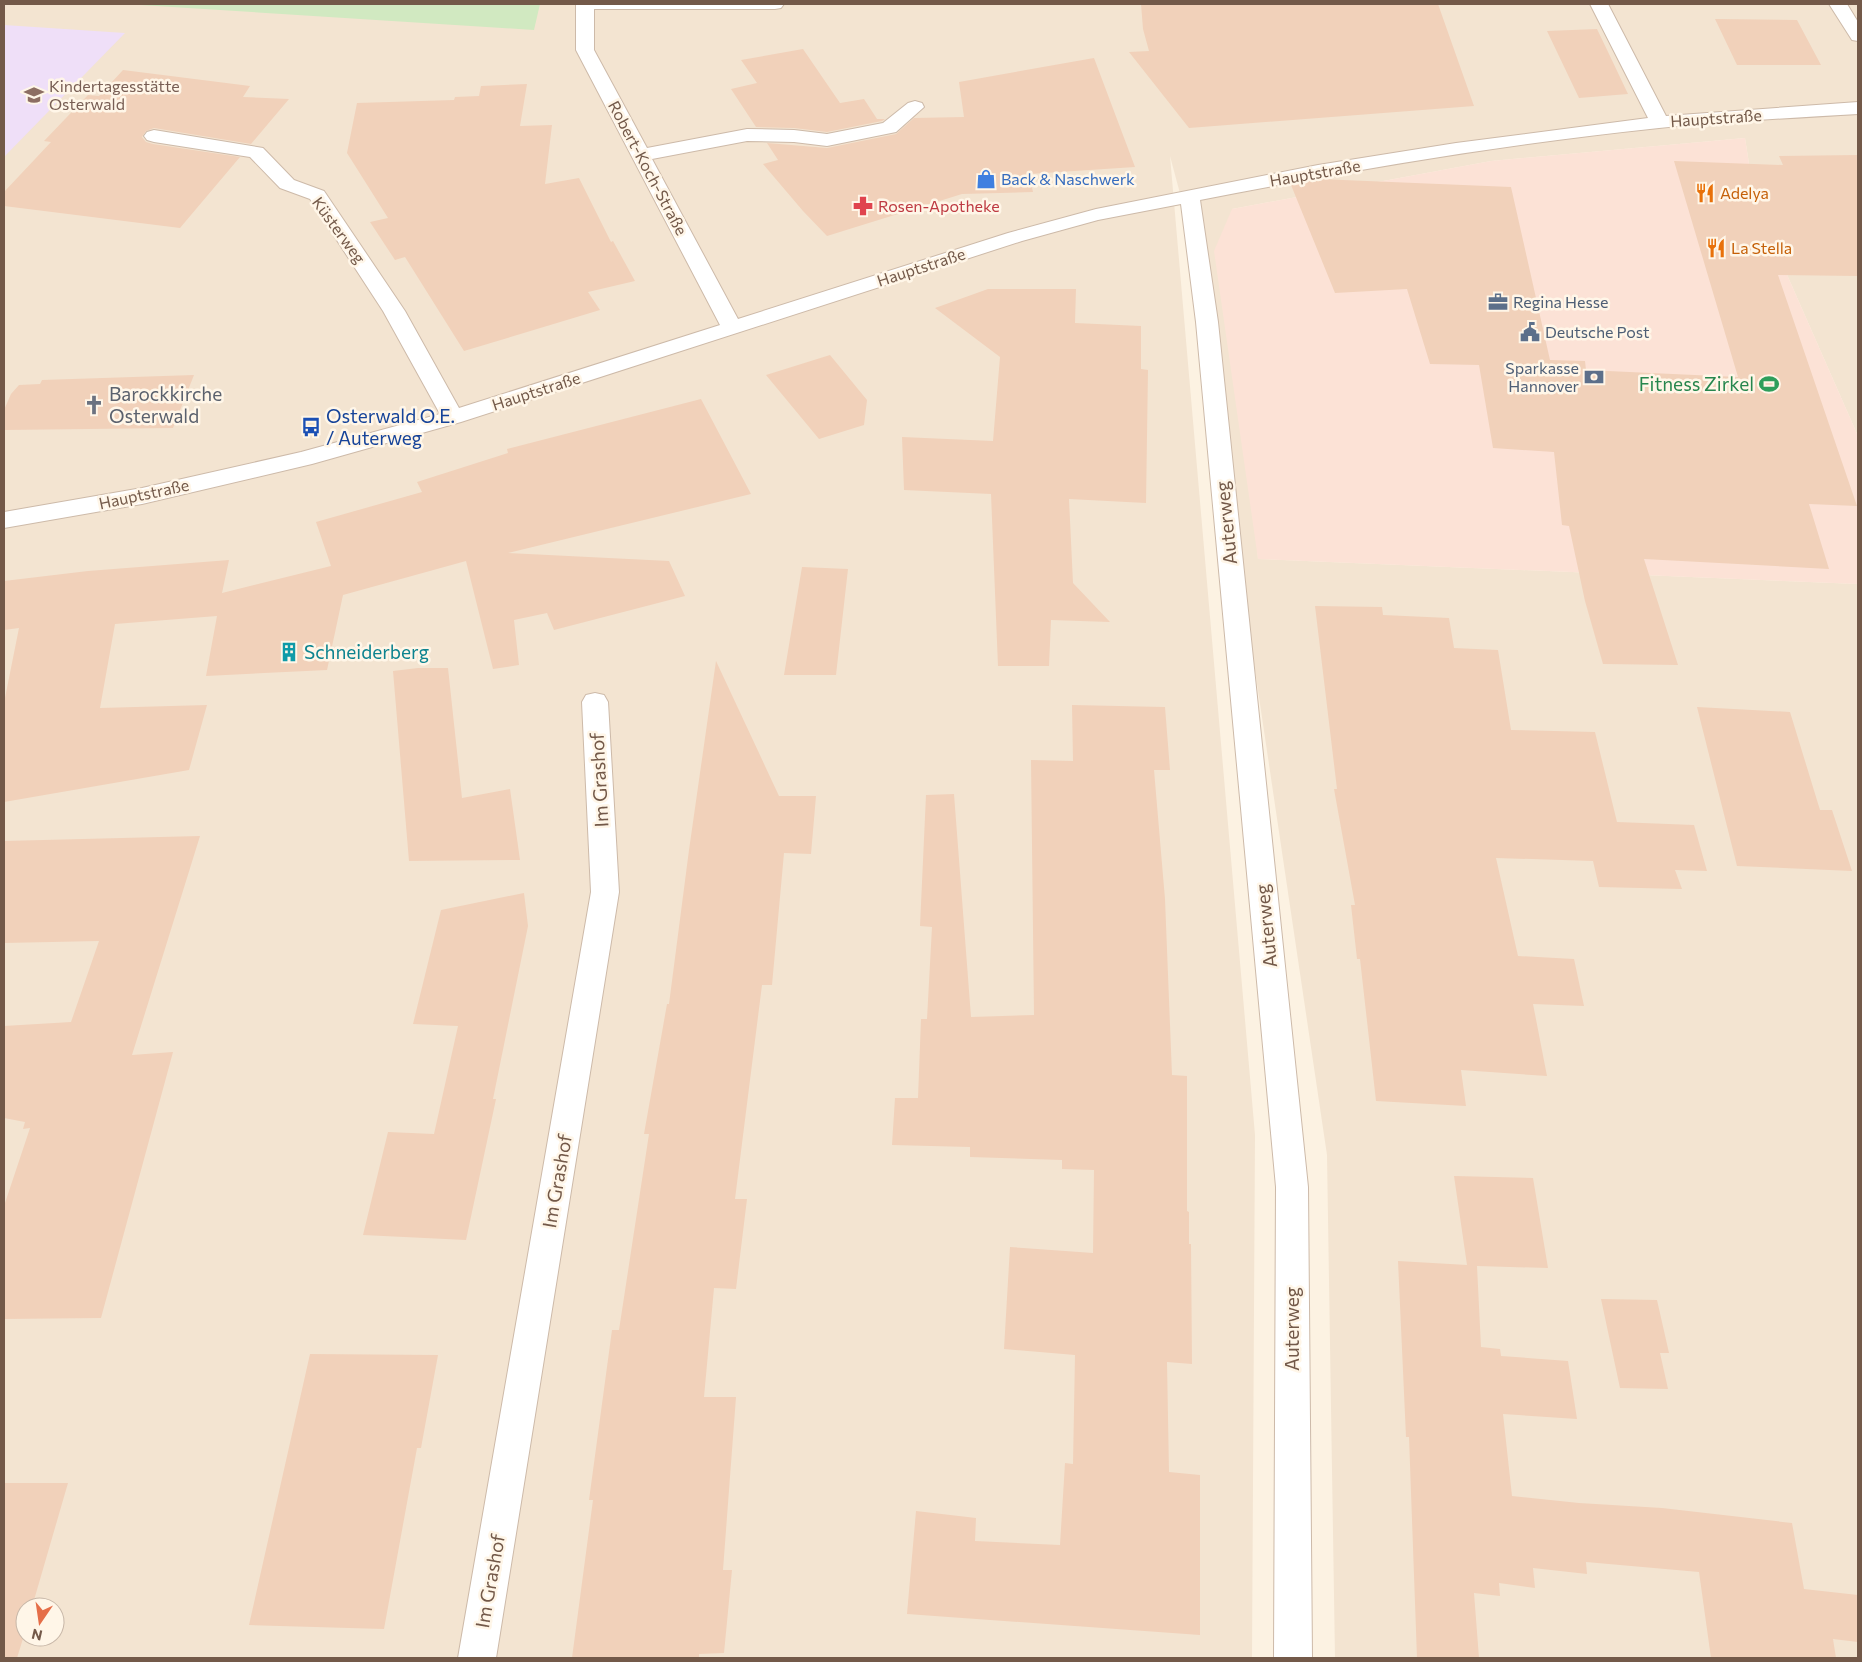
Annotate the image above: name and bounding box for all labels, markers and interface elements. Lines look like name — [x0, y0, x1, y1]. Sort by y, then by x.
place label: Kindertagesstätte Osterwald — [49, 76, 180, 113]
school or university icon: Kindertagesstätte Osterwald — [23, 84, 45, 106]
street label: Robert-Koch-Straße — [605, 97, 692, 238]
street label: Hauptstraße — [1670, 105, 1762, 130]
street label: Hauptstraße — [1268, 155, 1362, 190]
shop icon: Back & Naschwerk — [975, 168, 997, 190]
place label: Back & Naschwerk — [1001, 169, 1135, 188]
restaurant icon: Adelya — [1694, 182, 1716, 204]
place label: Adelya — [1720, 183, 1769, 202]
street label: Küsterweg — [309, 193, 370, 267]
pharmacy icon: Rosen-Apotheke — [852, 195, 874, 217]
place label: Rosen-Apotheke — [878, 196, 1000, 215]
restaurant icon: La Stella — [1705, 237, 1727, 259]
place label: La Stella — [1731, 238, 1792, 257]
street label: Hauptstraße — [874, 243, 967, 290]
office icon: Regina Hesse — [1487, 291, 1509, 313]
place label: Regina Hesse — [1513, 292, 1608, 311]
public building icon: Deutsche Post — [1519, 321, 1541, 343]
place label: Deutsche Post — [1545, 322, 1650, 341]
place label: Sparkasse Hannover — [1505, 358, 1580, 395]
bank icon: Sparkasse Hannover — [1583, 366, 1605, 388]
street label: Hauptstraße — [489, 367, 582, 414]
place label: Fitness Zirkel — [1639, 372, 1754, 395]
sports icon: Fitness Zirkel — [1758, 373, 1780, 395]
place label: Barockkirche Osterwald — [109, 382, 222, 427]
church icon: Barockkirche Osterwald — [83, 394, 105, 416]
place label: Osterwald O.E. / Auterweg — [326, 404, 455, 449]
bus stop icon: Osterwald O.E. / Auterweg — [300, 416, 322, 438]
street label: Hauptstraße — [97, 475, 191, 512]
street label: Auterweg — [1210, 480, 1241, 566]
place label: Schneiderberg — [304, 640, 429, 663]
building icon: Schneiderberg — [278, 641, 300, 663]
street label: Im Grashof — [585, 731, 612, 828]
street label: Auterweg — [1250, 883, 1281, 969]
street label: Im Grashof — [537, 1132, 576, 1230]
street label: Auterweg — [1280, 1287, 1303, 1371]
street label: Im Grashof — [470, 1532, 509, 1630]
north arrow — [15, 1597, 65, 1647]
text: N — [30, 1626, 44, 1645]

